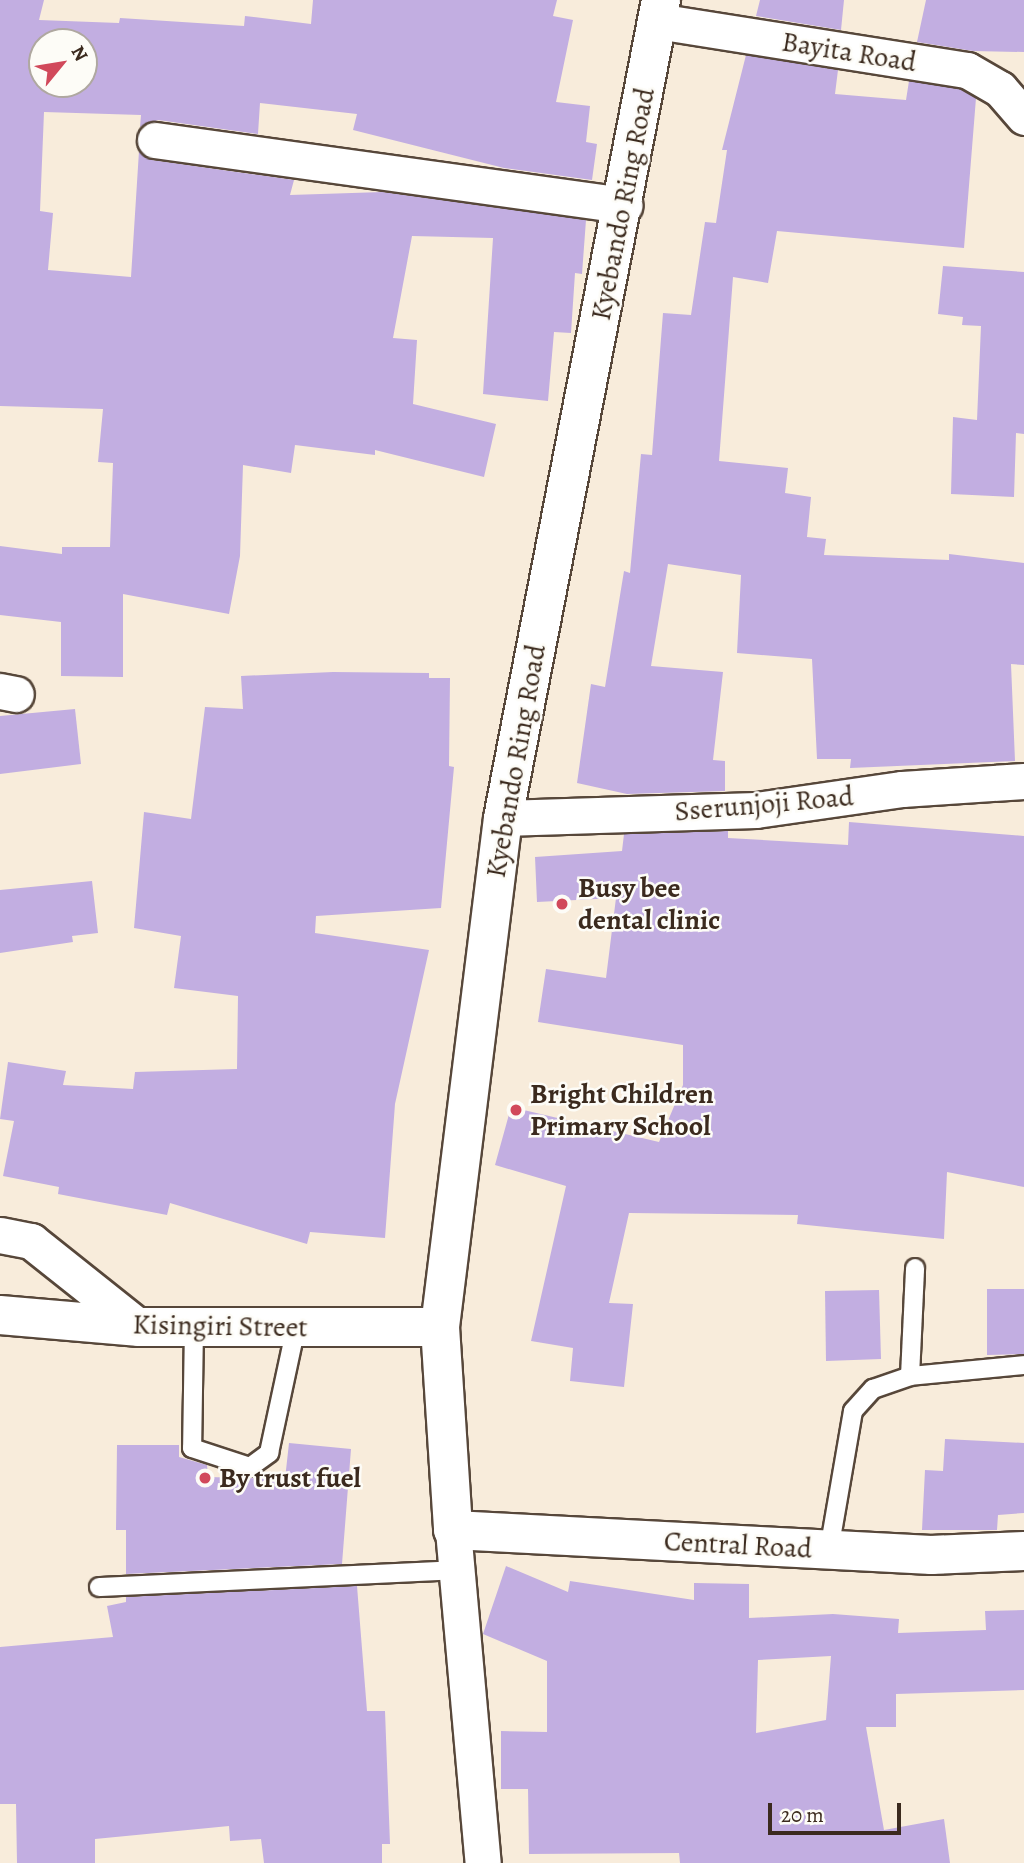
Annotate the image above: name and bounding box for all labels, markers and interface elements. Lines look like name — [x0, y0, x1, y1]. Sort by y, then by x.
street label: Bayita Road — [779, 25, 919, 79]
north arrow — [28, 28, 98, 98]
text: N — [65, 41, 94, 66]
street label: Kyebando Ring Road — [584, 85, 662, 323]
street label: Kyebando Ring Road — [479, 642, 553, 880]
street label: Sserunjoji Road — [673, 779, 855, 829]
place label: Busy bee dental clinic — [578, 871, 720, 937]
marker: Busy bee dental clinic — [552, 894, 572, 914]
place label: Bright Children Primary School — [530, 1077, 714, 1143]
marker: Bright Children Primary School — [508, 1102, 524, 1118]
street label: Kisingiri Street — [132, 1308, 308, 1344]
place label: By trust fuel — [219, 1461, 361, 1495]
marker: By trust fuel — [197, 1470, 213, 1486]
street label: Central Road — [663, 1524, 813, 1566]
scale bar — [772, 1790, 905, 1834]
text: 20 m — [781, 1801, 824, 1829]

